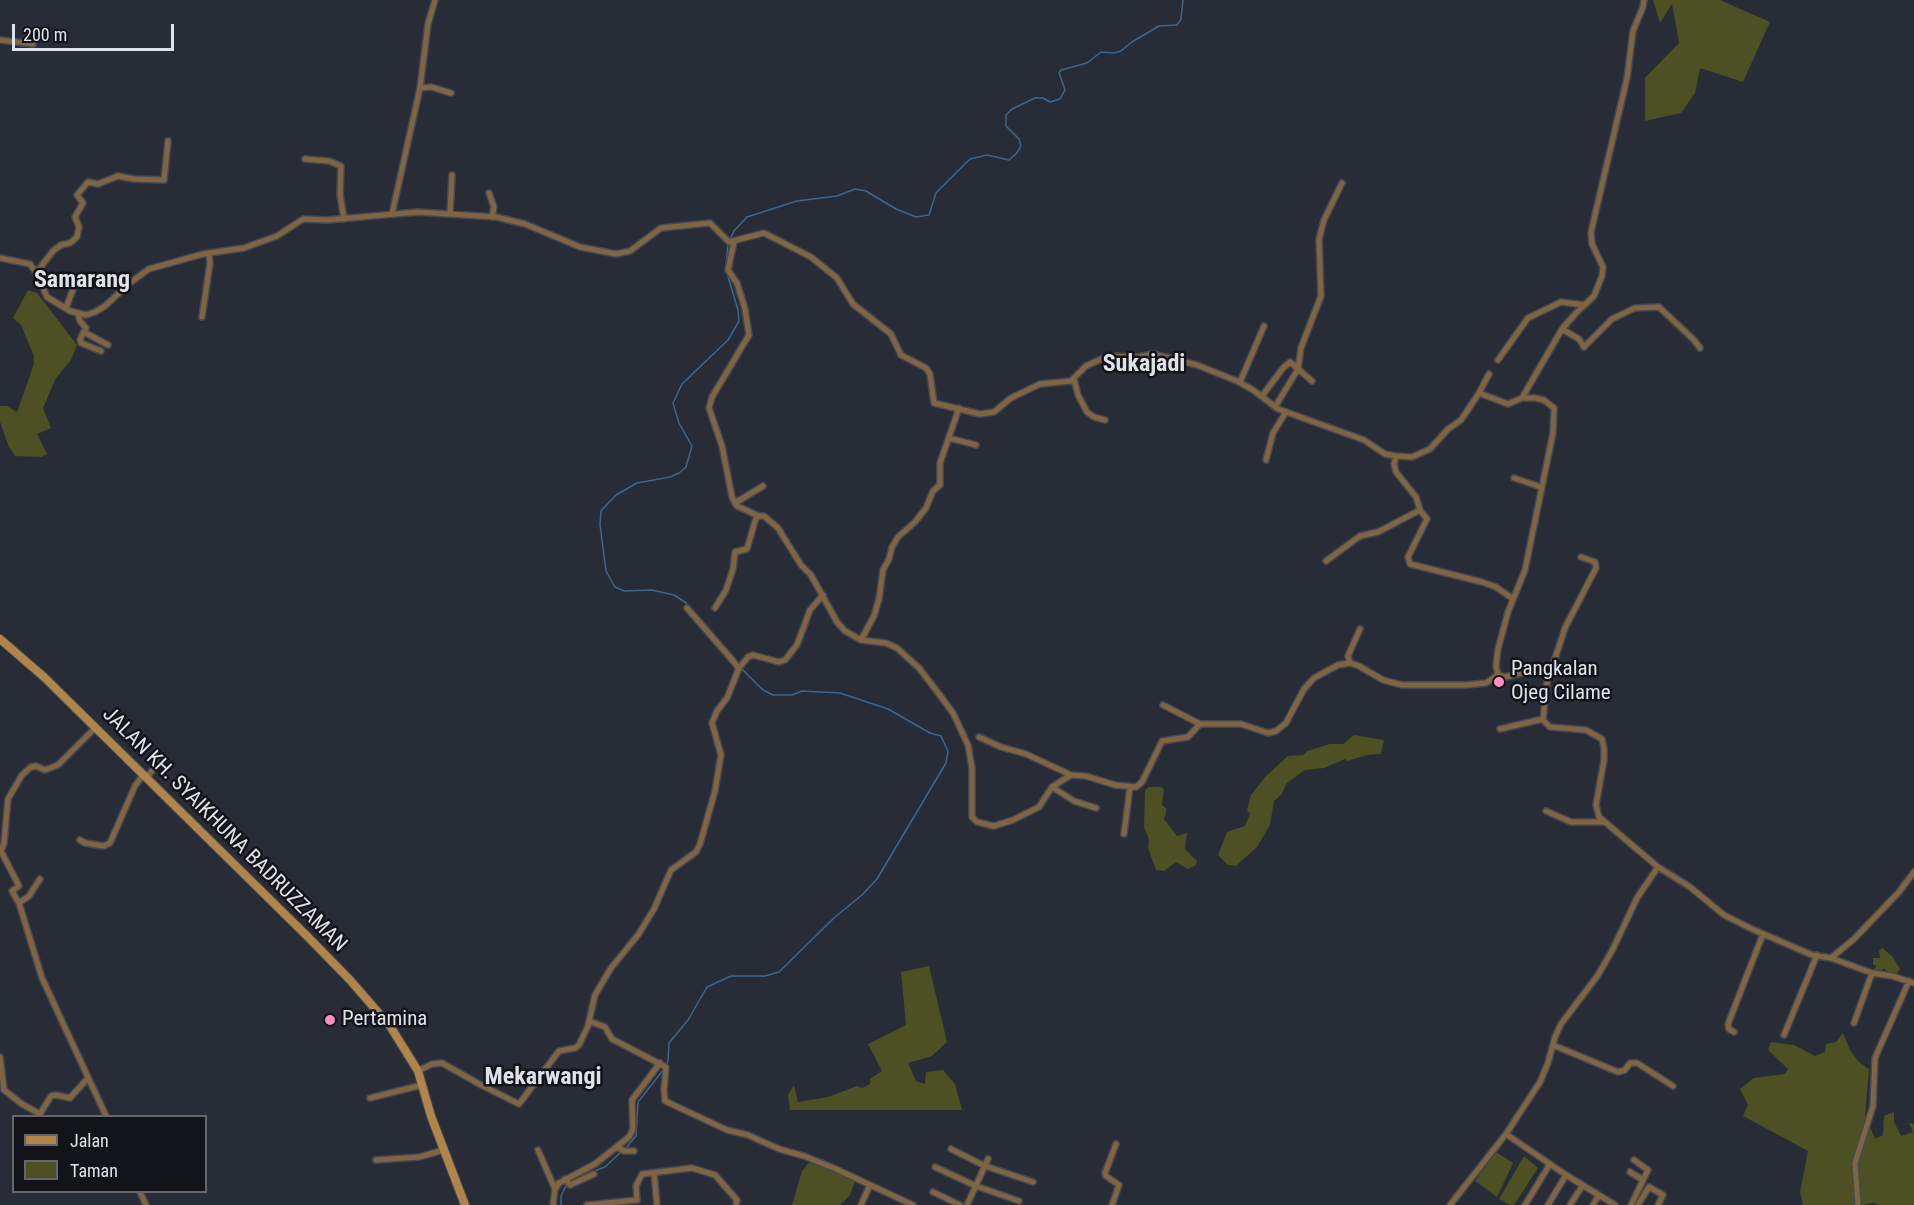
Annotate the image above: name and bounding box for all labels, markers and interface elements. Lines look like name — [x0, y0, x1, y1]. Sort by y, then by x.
scale bar — [15, 12, 177, 50]
text: 200 m — [23, 24, 67, 45]
district label: Samarang — [34, 267, 130, 295]
district label: Sukajadi — [1103, 351, 1185, 379]
place label: Pangkalan Ojeg Cilame — [1511, 657, 1611, 707]
marker: Pangkalan Ojeg Cilame — [1492, 675, 1506, 689]
street label: JALAN KH. SYAIKHUNA BADRUZZAMAN — [96, 702, 352, 958]
place label: Pertamina — [342, 1007, 427, 1033]
marker: Pertamina — [323, 1013, 337, 1027]
district label: Mekarwangi — [484, 1064, 602, 1092]
legend — [12, 1115, 207, 1193]
text: Jalan — [70, 1130, 109, 1151]
text: Taman — [70, 1160, 118, 1181]

